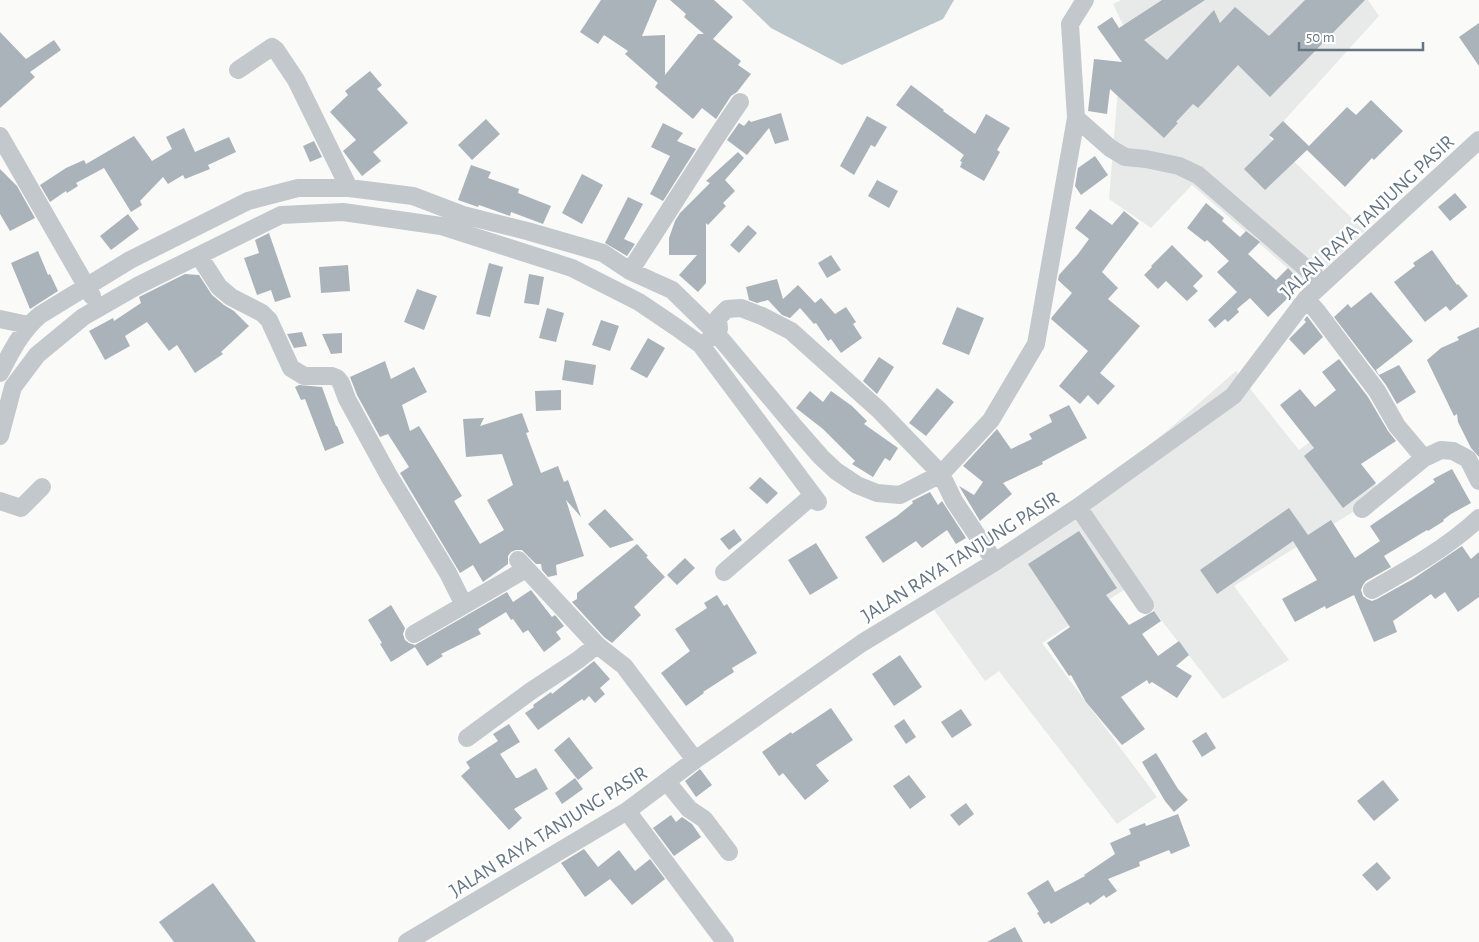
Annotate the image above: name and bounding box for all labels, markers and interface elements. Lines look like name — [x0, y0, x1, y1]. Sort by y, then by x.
scale bar — [1299, 20, 1423, 52]
text: 50 m — [1306, 30, 1335, 45]
street label: JALAN RAYA TANJUNG PASIR — [1277, 131, 1458, 302]
street label: JALAN RAYA TANJUNG PASIR — [858, 488, 1063, 626]
street label: JALAN RAYA TANJUNG PASIR — [446, 763, 651, 901]

